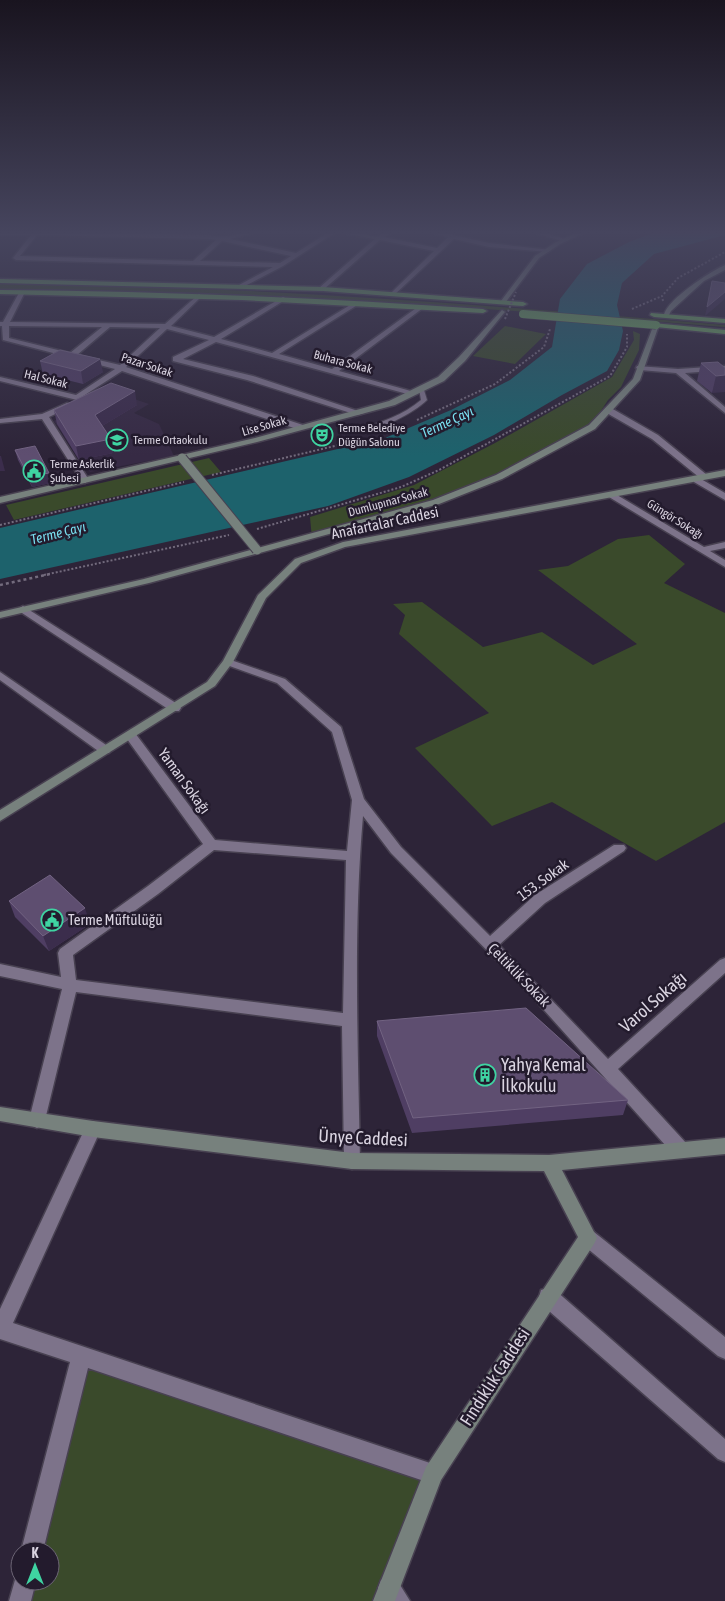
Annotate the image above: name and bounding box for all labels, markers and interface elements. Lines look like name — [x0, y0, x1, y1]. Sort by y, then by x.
street label: Buhara Sokak — [312, 347, 375, 377]
street label: Pazar Sokak — [120, 350, 175, 380]
street label: Hal Sokak — [23, 367, 70, 391]
water label: Terme Çayı — [418, 403, 476, 441]
street label: Lise Sokak — [240, 413, 289, 439]
place label: Terme Belediye Düğün Salonu — [338, 421, 406, 449]
theatre icon: Terme Belediye Düğün Salonu — [310, 423, 334, 447]
school or university icon: Terme Ortaokulu — [105, 428, 129, 452]
place label: Terme Ortaokulu — [133, 433, 208, 447]
place label: Terme Askerlik Şubesi — [50, 457, 115, 485]
public building icon: Terme Askerlik Şubesi — [22, 459, 46, 483]
street label: Dumlupınar Sokak — [347, 484, 430, 519]
street label: Güngör Sokağı — [644, 496, 706, 542]
street label: Anafartalar Caddesi — [330, 503, 440, 542]
water label: Terme Çayı — [29, 518, 87, 548]
street label: Yaman Sokağı — [155, 745, 214, 817]
street label: 153. Sokak — [514, 855, 572, 904]
public building icon: Terme Müftülüğü — [40, 908, 64, 932]
place label: Terme Müftülüğü — [68, 911, 163, 928]
street label: Çeltiklik Sokak — [485, 939, 554, 1010]
street label: Varol Sokağı — [615, 967, 690, 1036]
place label: Yahya Kemal İlkokulu — [501, 1054, 586, 1096]
building icon: Yahya Kemal İlkokulu — [473, 1063, 497, 1087]
street label: Ünye Caddesi — [318, 1125, 408, 1150]
street label: Fındıklık Caddesi — [455, 1324, 534, 1430]
north arrow — [10, 1541, 60, 1591]
text: K — [32, 1545, 39, 1561]

